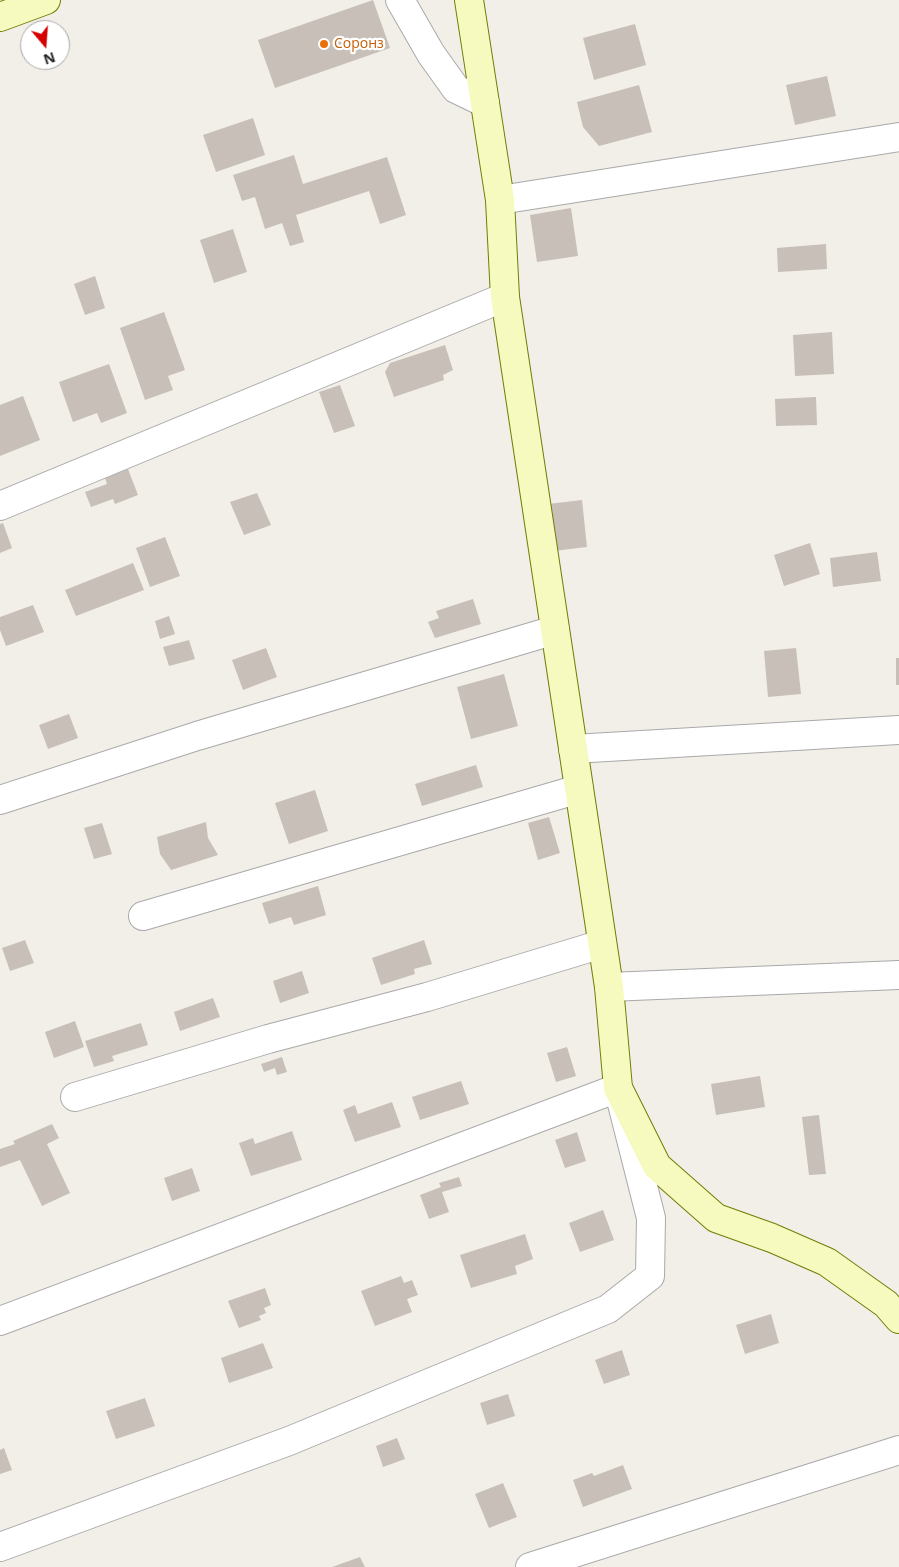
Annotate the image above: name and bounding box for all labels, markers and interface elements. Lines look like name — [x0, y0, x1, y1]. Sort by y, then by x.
north arrow — [20, 20, 70, 70]
place label: Соронз — [334, 36, 384, 52]
marker: Соронз — [318, 38, 330, 50]
text: N — [41, 48, 58, 70]

